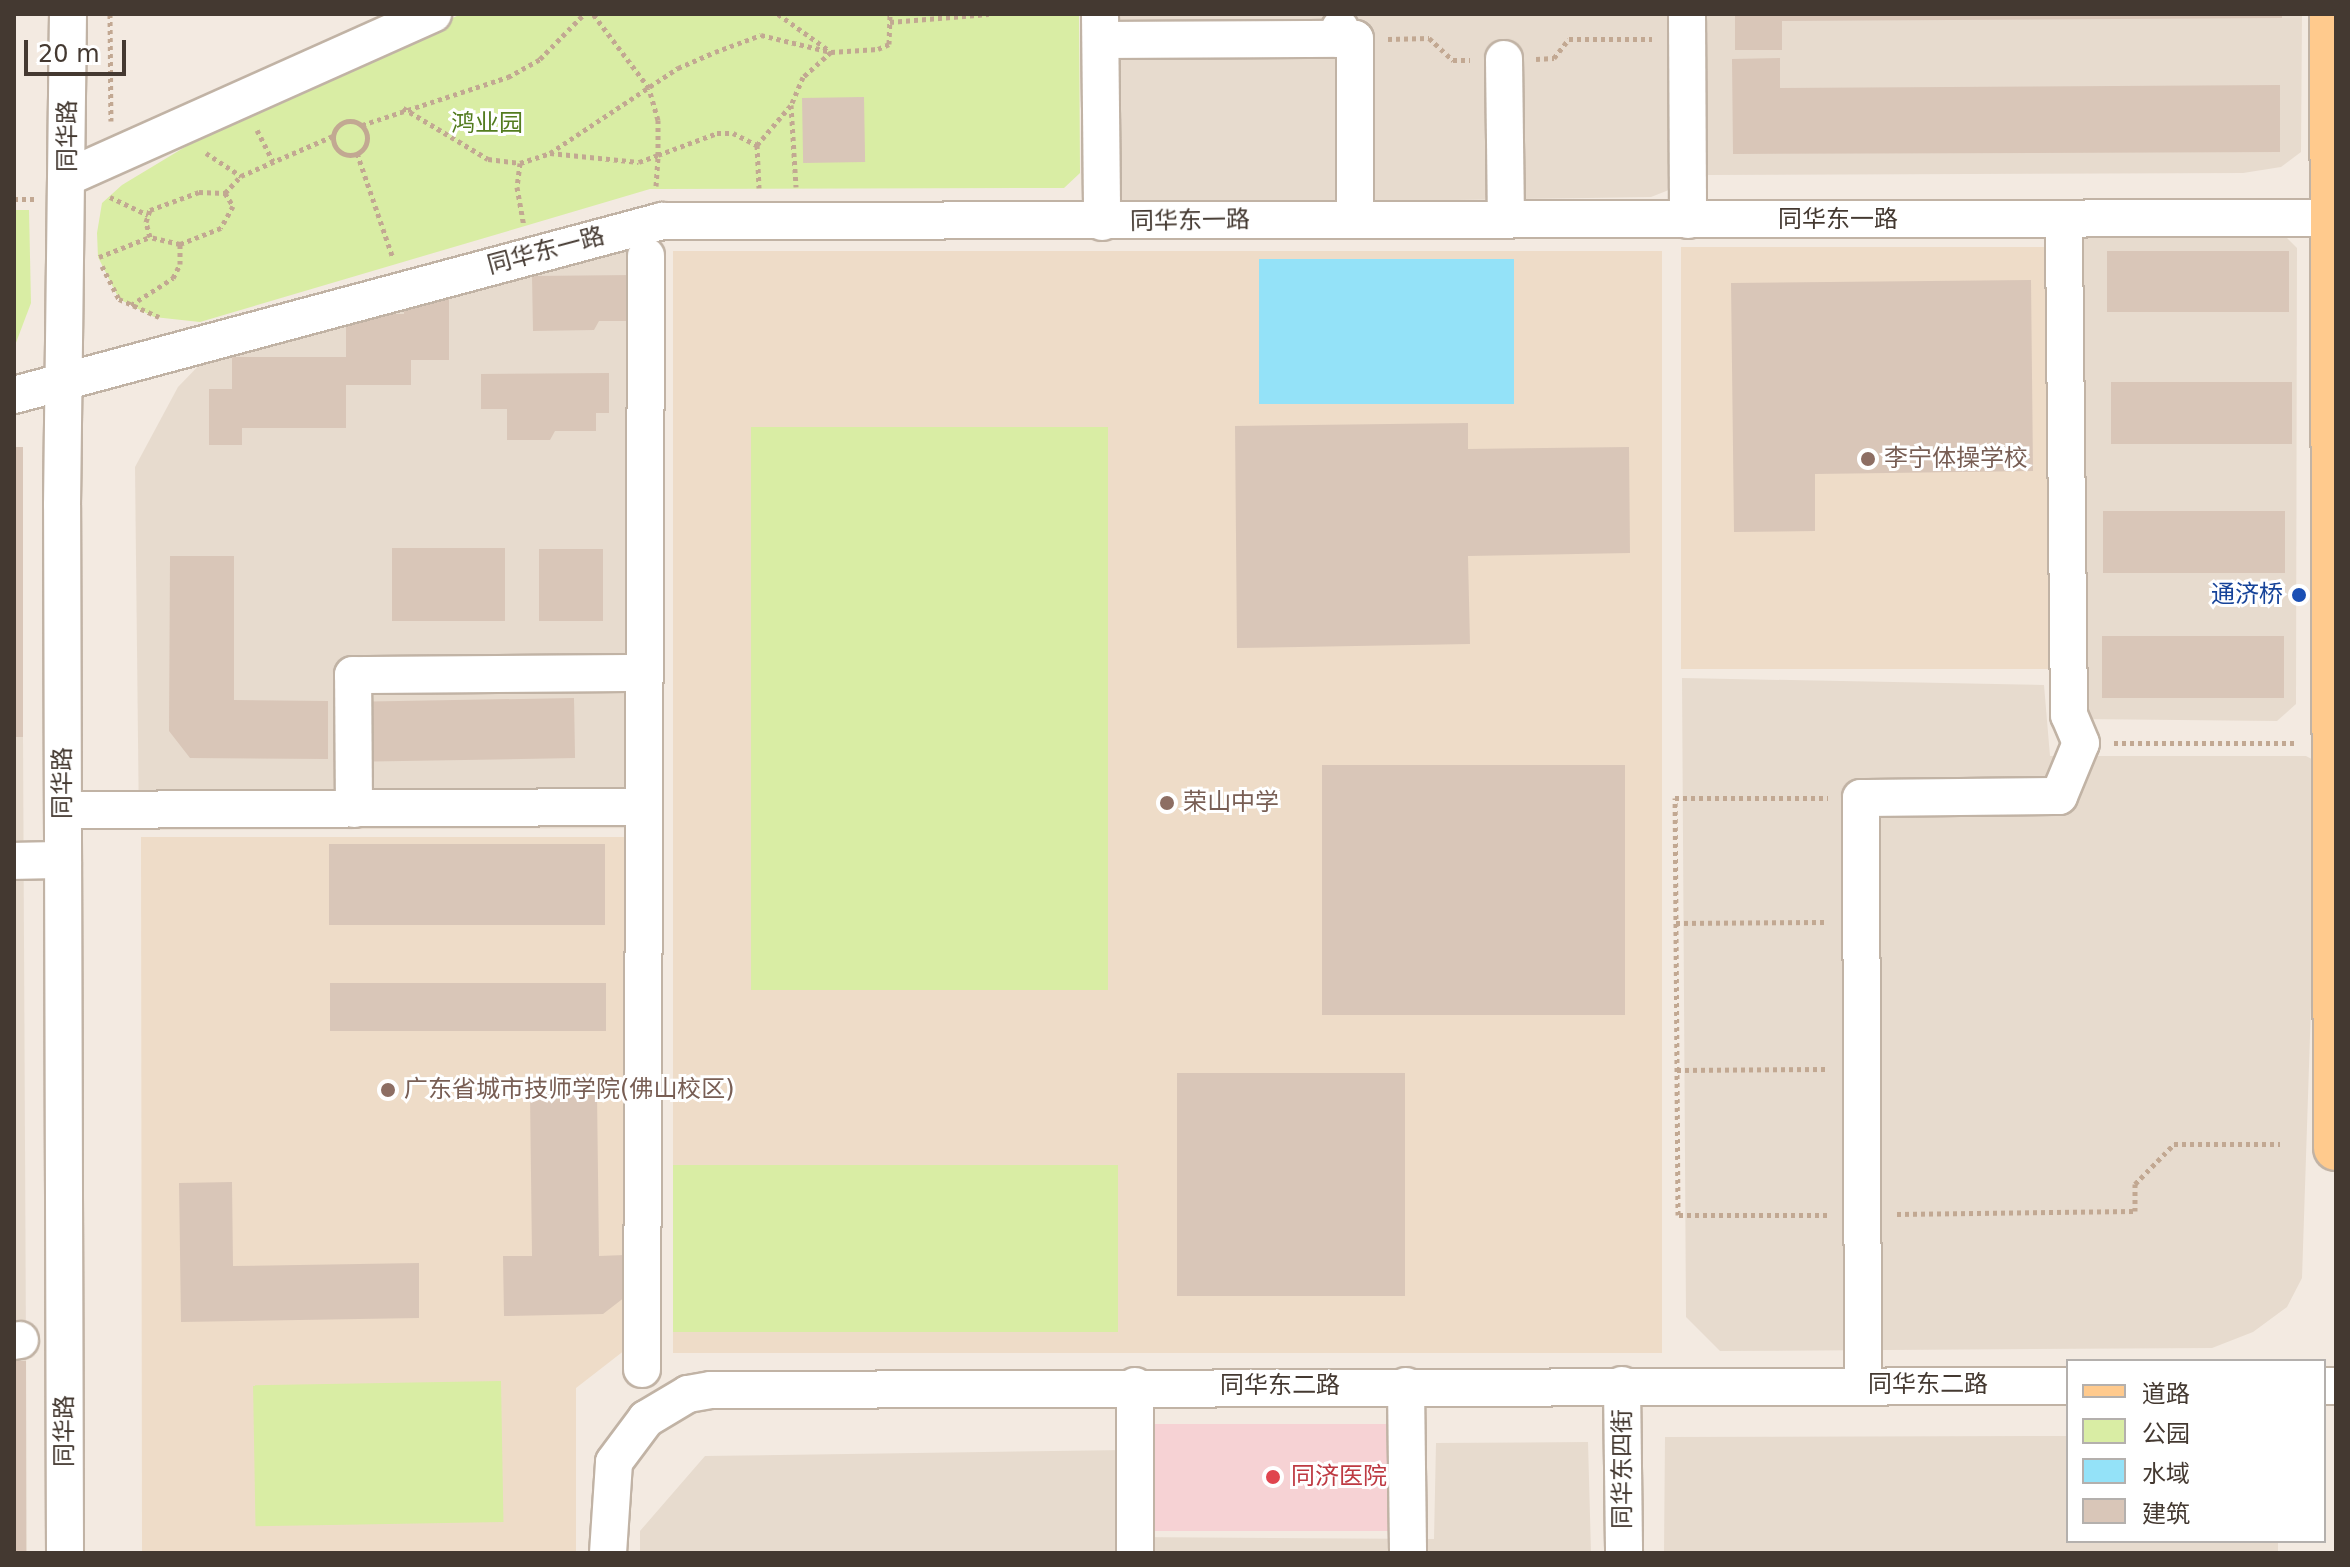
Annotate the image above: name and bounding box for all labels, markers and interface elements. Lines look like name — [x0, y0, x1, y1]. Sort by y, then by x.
scale bar — [28, 24, 130, 74]
text: 20 m — [38, 40, 100, 68]
street label: 同华路 — [54, 100, 82, 172]
park label: 鸿业园 — [451, 110, 523, 138]
street label: 同华东一路 — [1130, 206, 1250, 236]
street label: 同华东一路 — [1778, 206, 1898, 234]
street label: 同华东一路 — [484, 222, 608, 280]
place label: 李宁体操学校 — [1884, 445, 2028, 473]
marker: 李宁体操学校 — [1859, 450, 1877, 468]
place label: 通济桥 — [2211, 581, 2283, 609]
marker: 通济桥 — [2290, 586, 2308, 604]
street label: 同华路 — [49, 747, 77, 819]
place label: 荣山中学 — [1183, 789, 1279, 817]
marker: 荣山中学 — [1158, 794, 1176, 812]
place label: 广东省城市技师学院(佛山校区) — [404, 1076, 735, 1104]
marker: 广东省城市技师学院(佛山校区) — [379, 1081, 397, 1099]
legend — [2066, 1359, 2326, 1543]
street label: 同华东二路 — [1868, 1371, 1988, 1399]
street label: 同华东二路 — [1220, 1372, 1340, 1400]
text: 道路 — [2142, 1380, 2190, 1408]
street label: 同华路 — [51, 1395, 79, 1467]
street label: 同华东四街 — [1609, 1409, 1637, 1529]
text: 公园 — [2142, 1420, 2190, 1448]
text: 水域 — [2142, 1460, 2190, 1488]
place label: 同济医院 — [1291, 1463, 1387, 1491]
marker: 同济医院 — [1262, 1466, 1284, 1488]
text: 建筑 — [2142, 1500, 2190, 1528]

